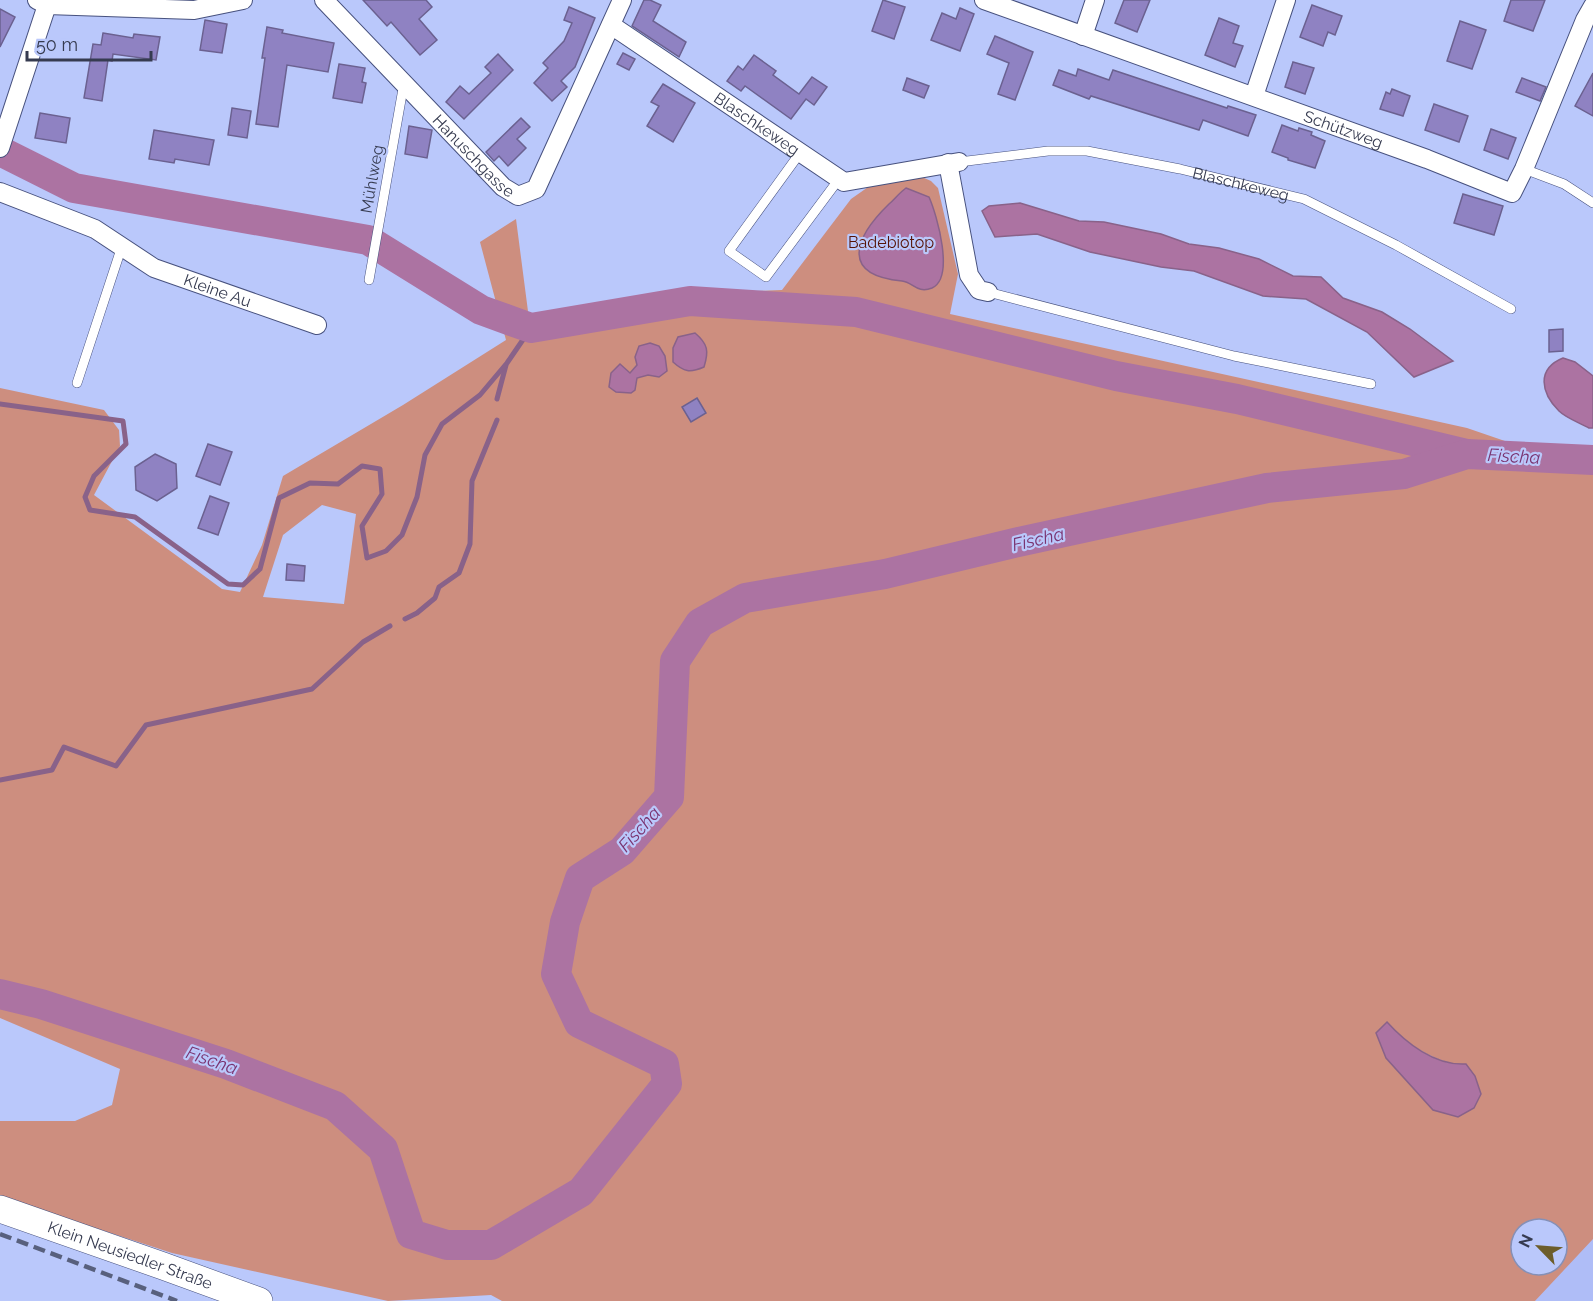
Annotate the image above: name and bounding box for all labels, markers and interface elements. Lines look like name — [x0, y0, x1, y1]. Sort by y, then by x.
scale bar — [27, 24, 152, 62]
text: 50 m — [36, 34, 78, 55]
street label: Blaschkeweg — [711, 88, 803, 159]
street label: Schützweg — [1301, 106, 1386, 152]
street label: Hanuschgasse — [429, 110, 518, 201]
street label: Mühlweg — [357, 143, 387, 215]
street label: Blaschkeweg — [1191, 163, 1291, 205]
park label: Badebiotop — [848, 233, 934, 252]
street label: Kleine Au — [181, 270, 254, 311]
water label: Fischa — [1487, 444, 1541, 468]
water label: Fischa — [1010, 523, 1066, 555]
water label: Fischa — [614, 802, 665, 856]
water label: Fischa — [184, 1041, 241, 1079]
street label: Klein Neusiedler Straße — [45, 1217, 215, 1293]
north arrow — [1509, 1217, 1569, 1277]
text: N — [1515, 1231, 1537, 1250]

